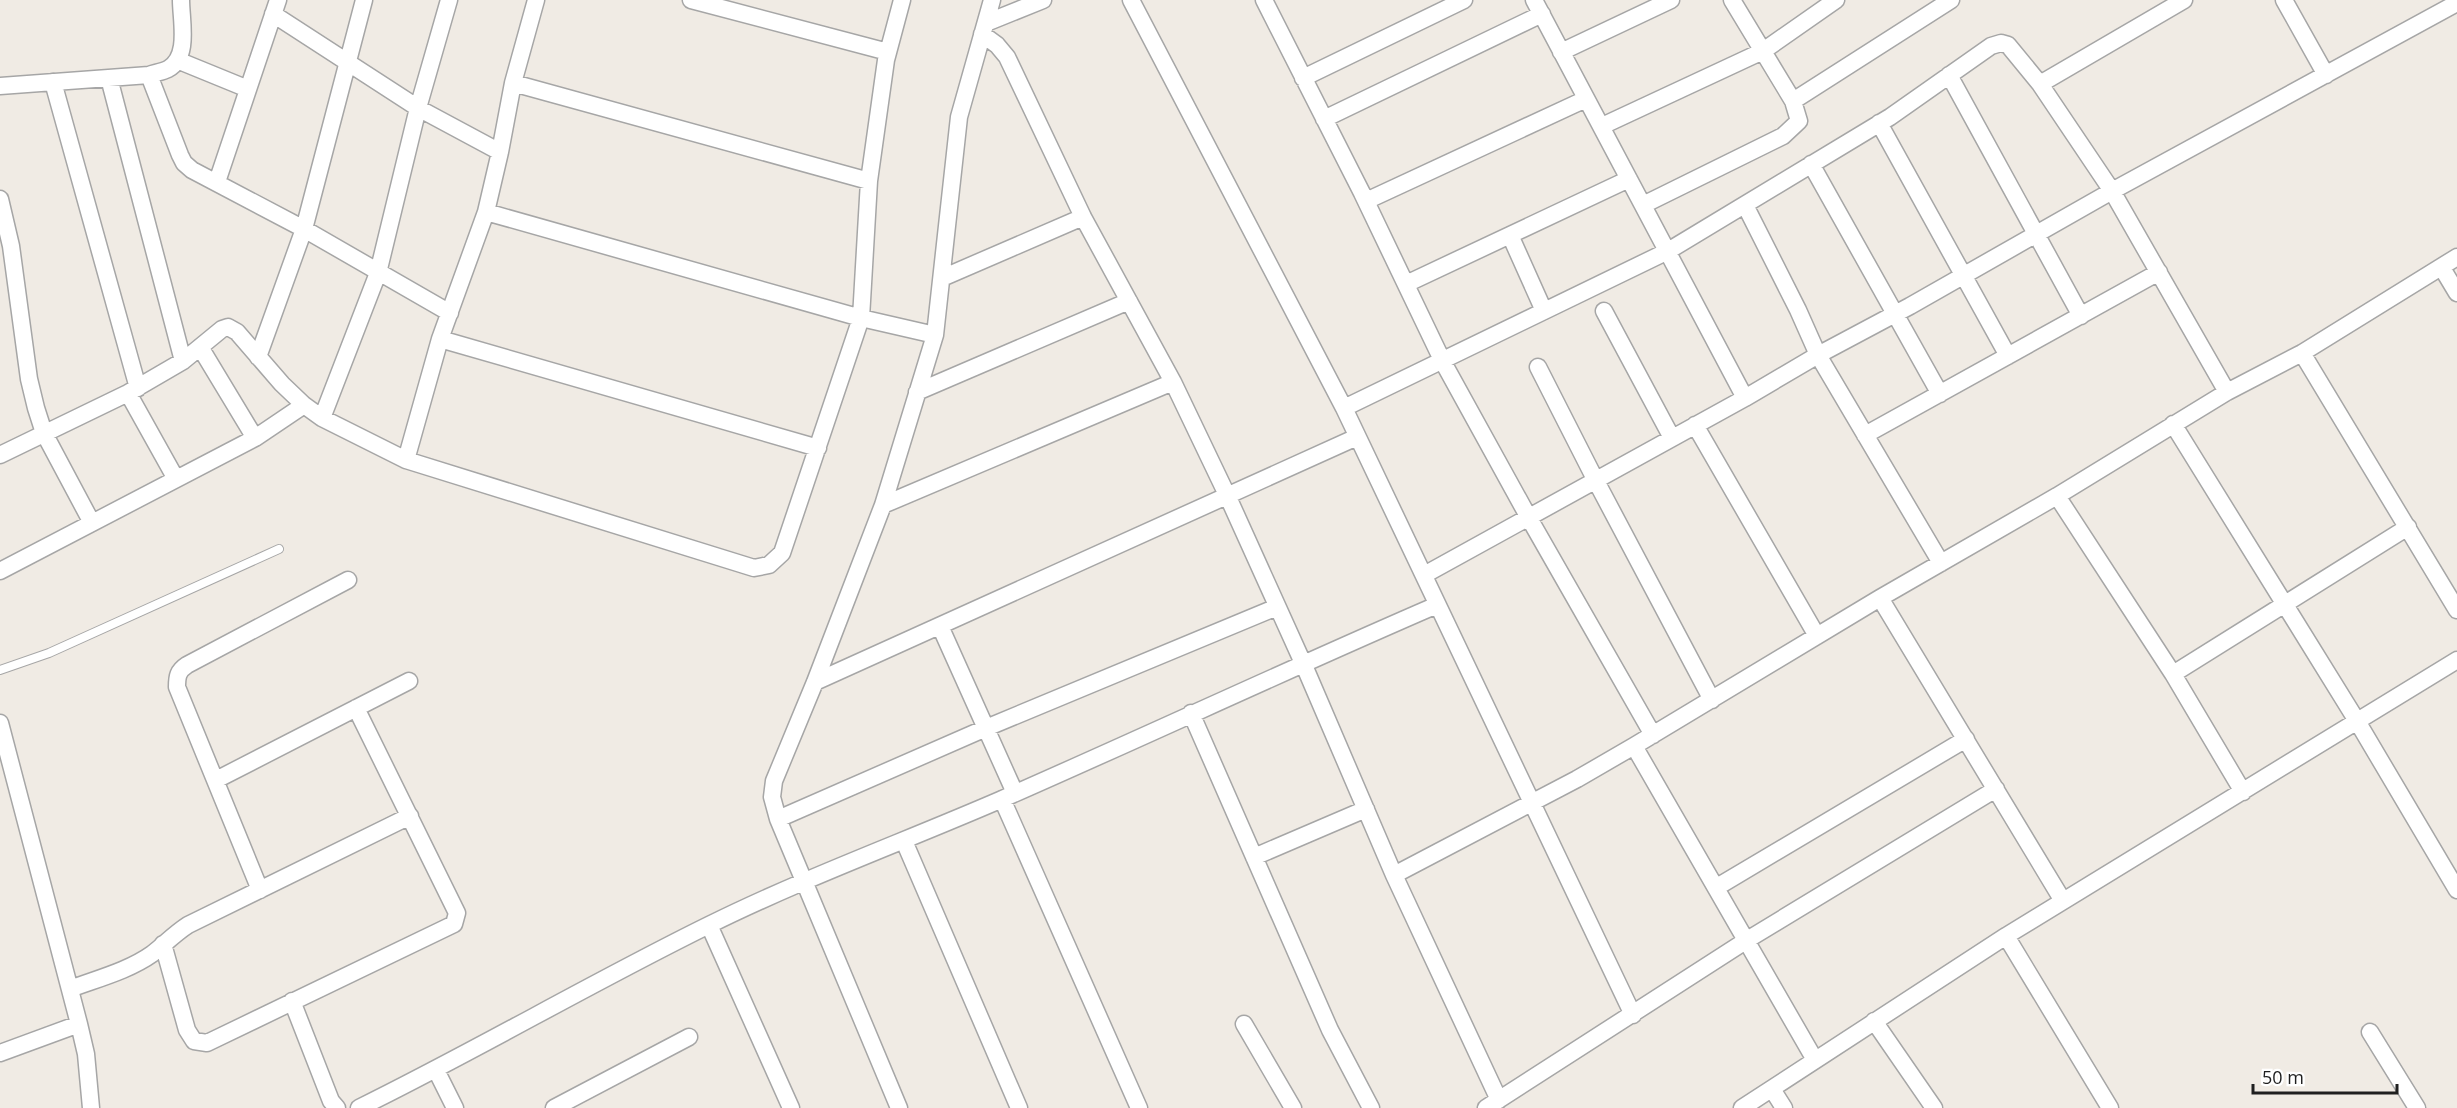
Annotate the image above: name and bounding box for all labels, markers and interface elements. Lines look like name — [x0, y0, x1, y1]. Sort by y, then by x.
scale bar — [2253, 1057, 2397, 1095]
text: 50 m — [2262, 1065, 2304, 1089]

